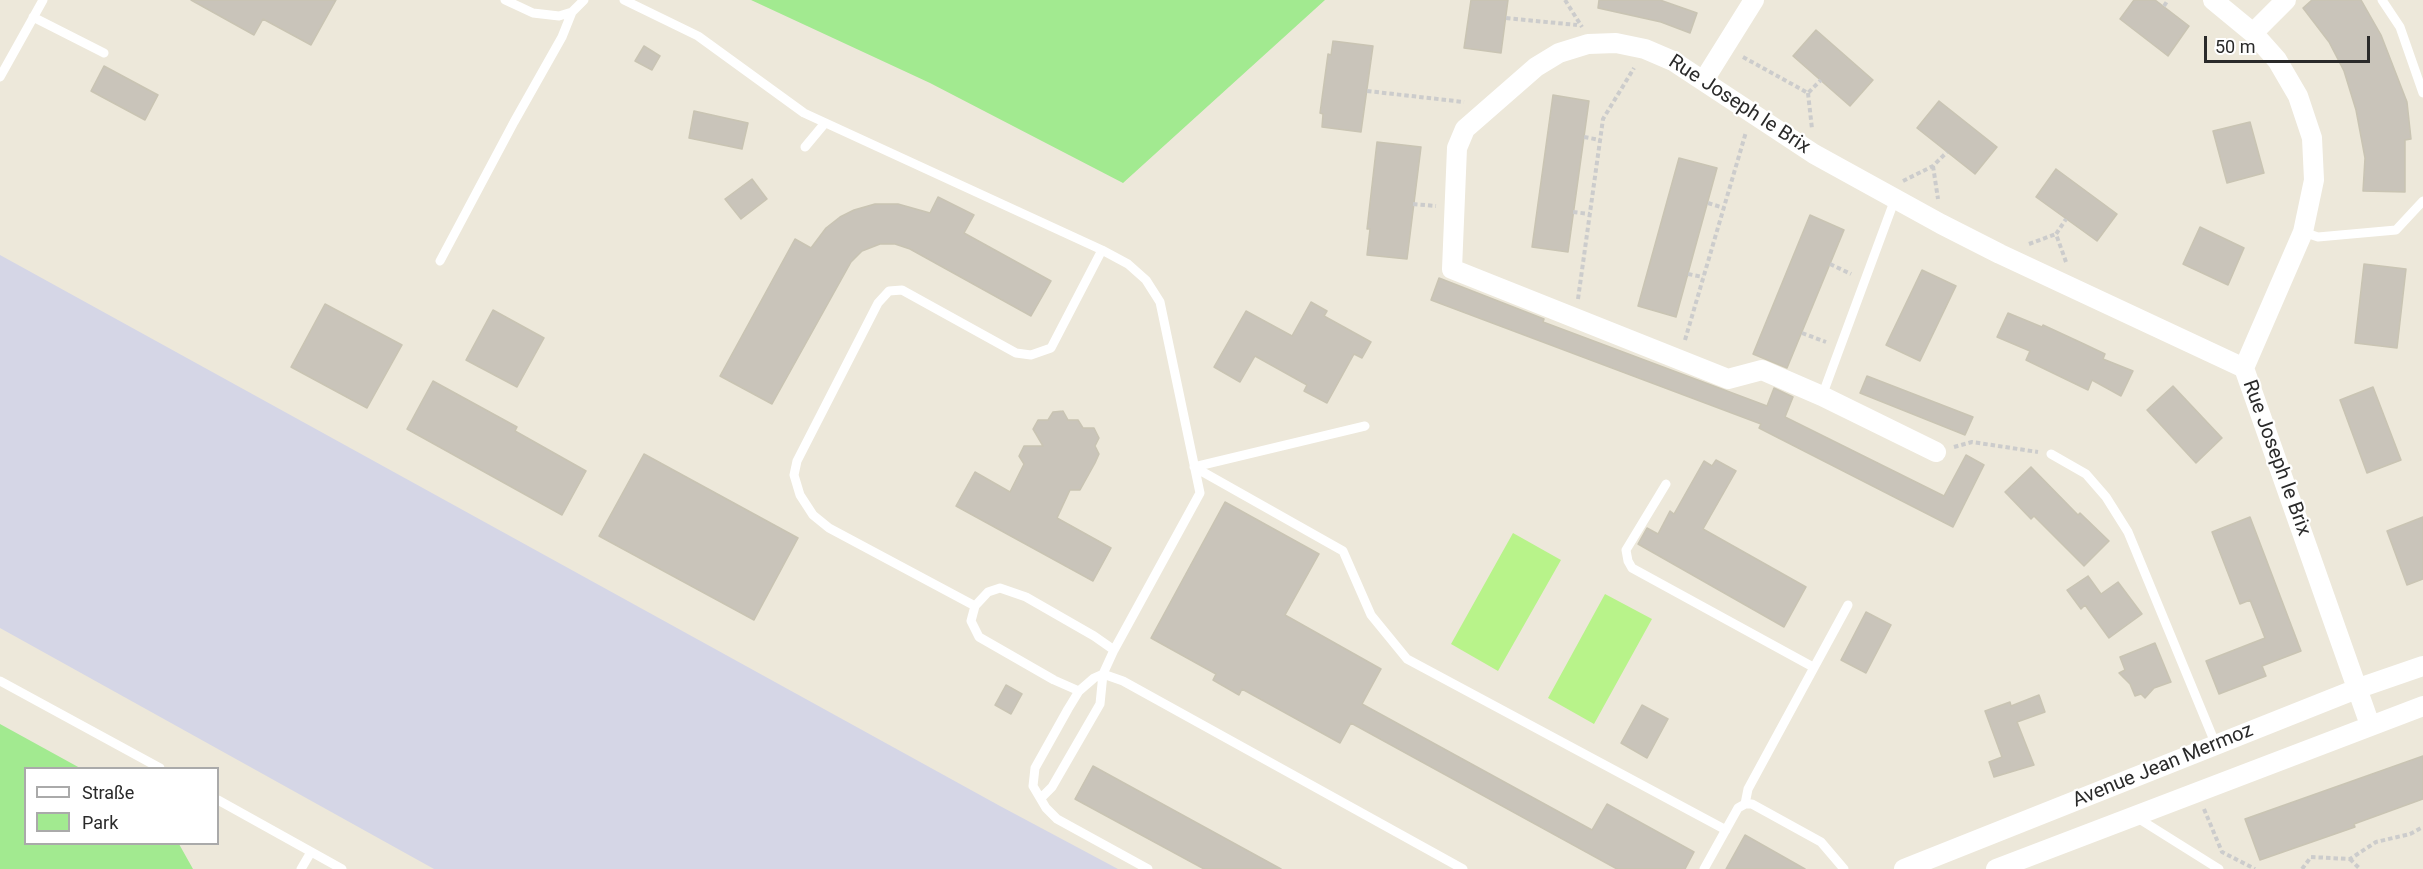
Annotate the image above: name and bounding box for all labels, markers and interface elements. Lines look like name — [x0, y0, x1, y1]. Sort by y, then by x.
scale bar — [2207, 24, 2374, 62]
text: 50 m — [2215, 36, 2255, 57]
street label: Rue Joseph le Brix — [1664, 50, 1814, 160]
street label: Rue Joseph le Brix — [2237, 377, 2315, 539]
street label: Avenue Jean Mermoz — [2069, 719, 2257, 813]
legend — [24, 767, 219, 845]
text: Straße — [82, 782, 134, 803]
text: Park — [82, 812, 118, 833]

